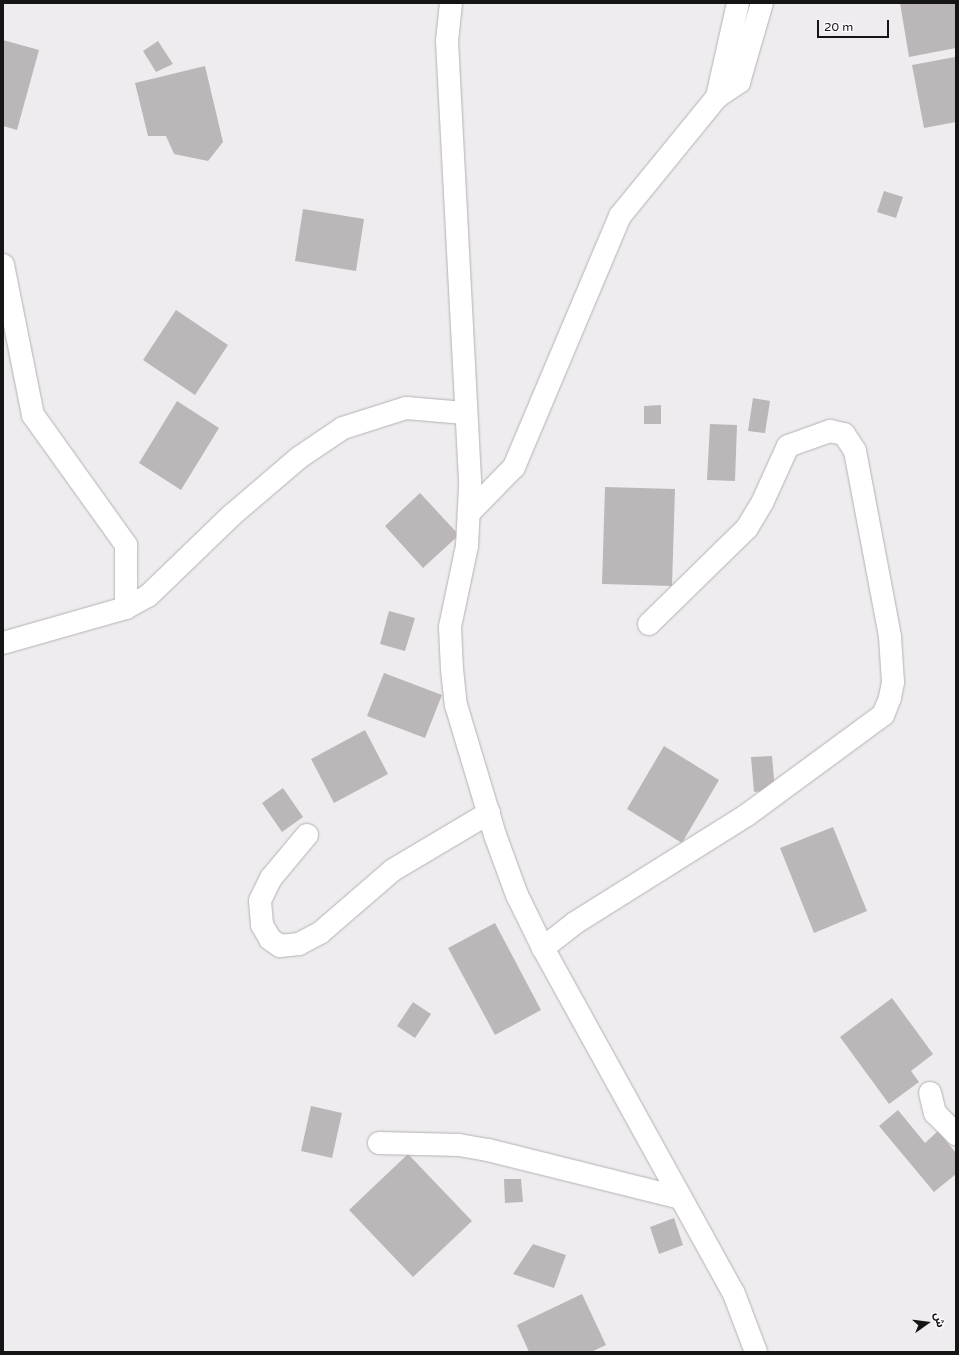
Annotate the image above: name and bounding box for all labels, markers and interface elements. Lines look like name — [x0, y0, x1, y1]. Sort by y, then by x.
scale bar — [819, 12, 891, 38]
text: 20 m — [824, 20, 853, 34]
north arrow — [907, 1303, 947, 1343]
text: ش — [931, 1311, 947, 1329]

